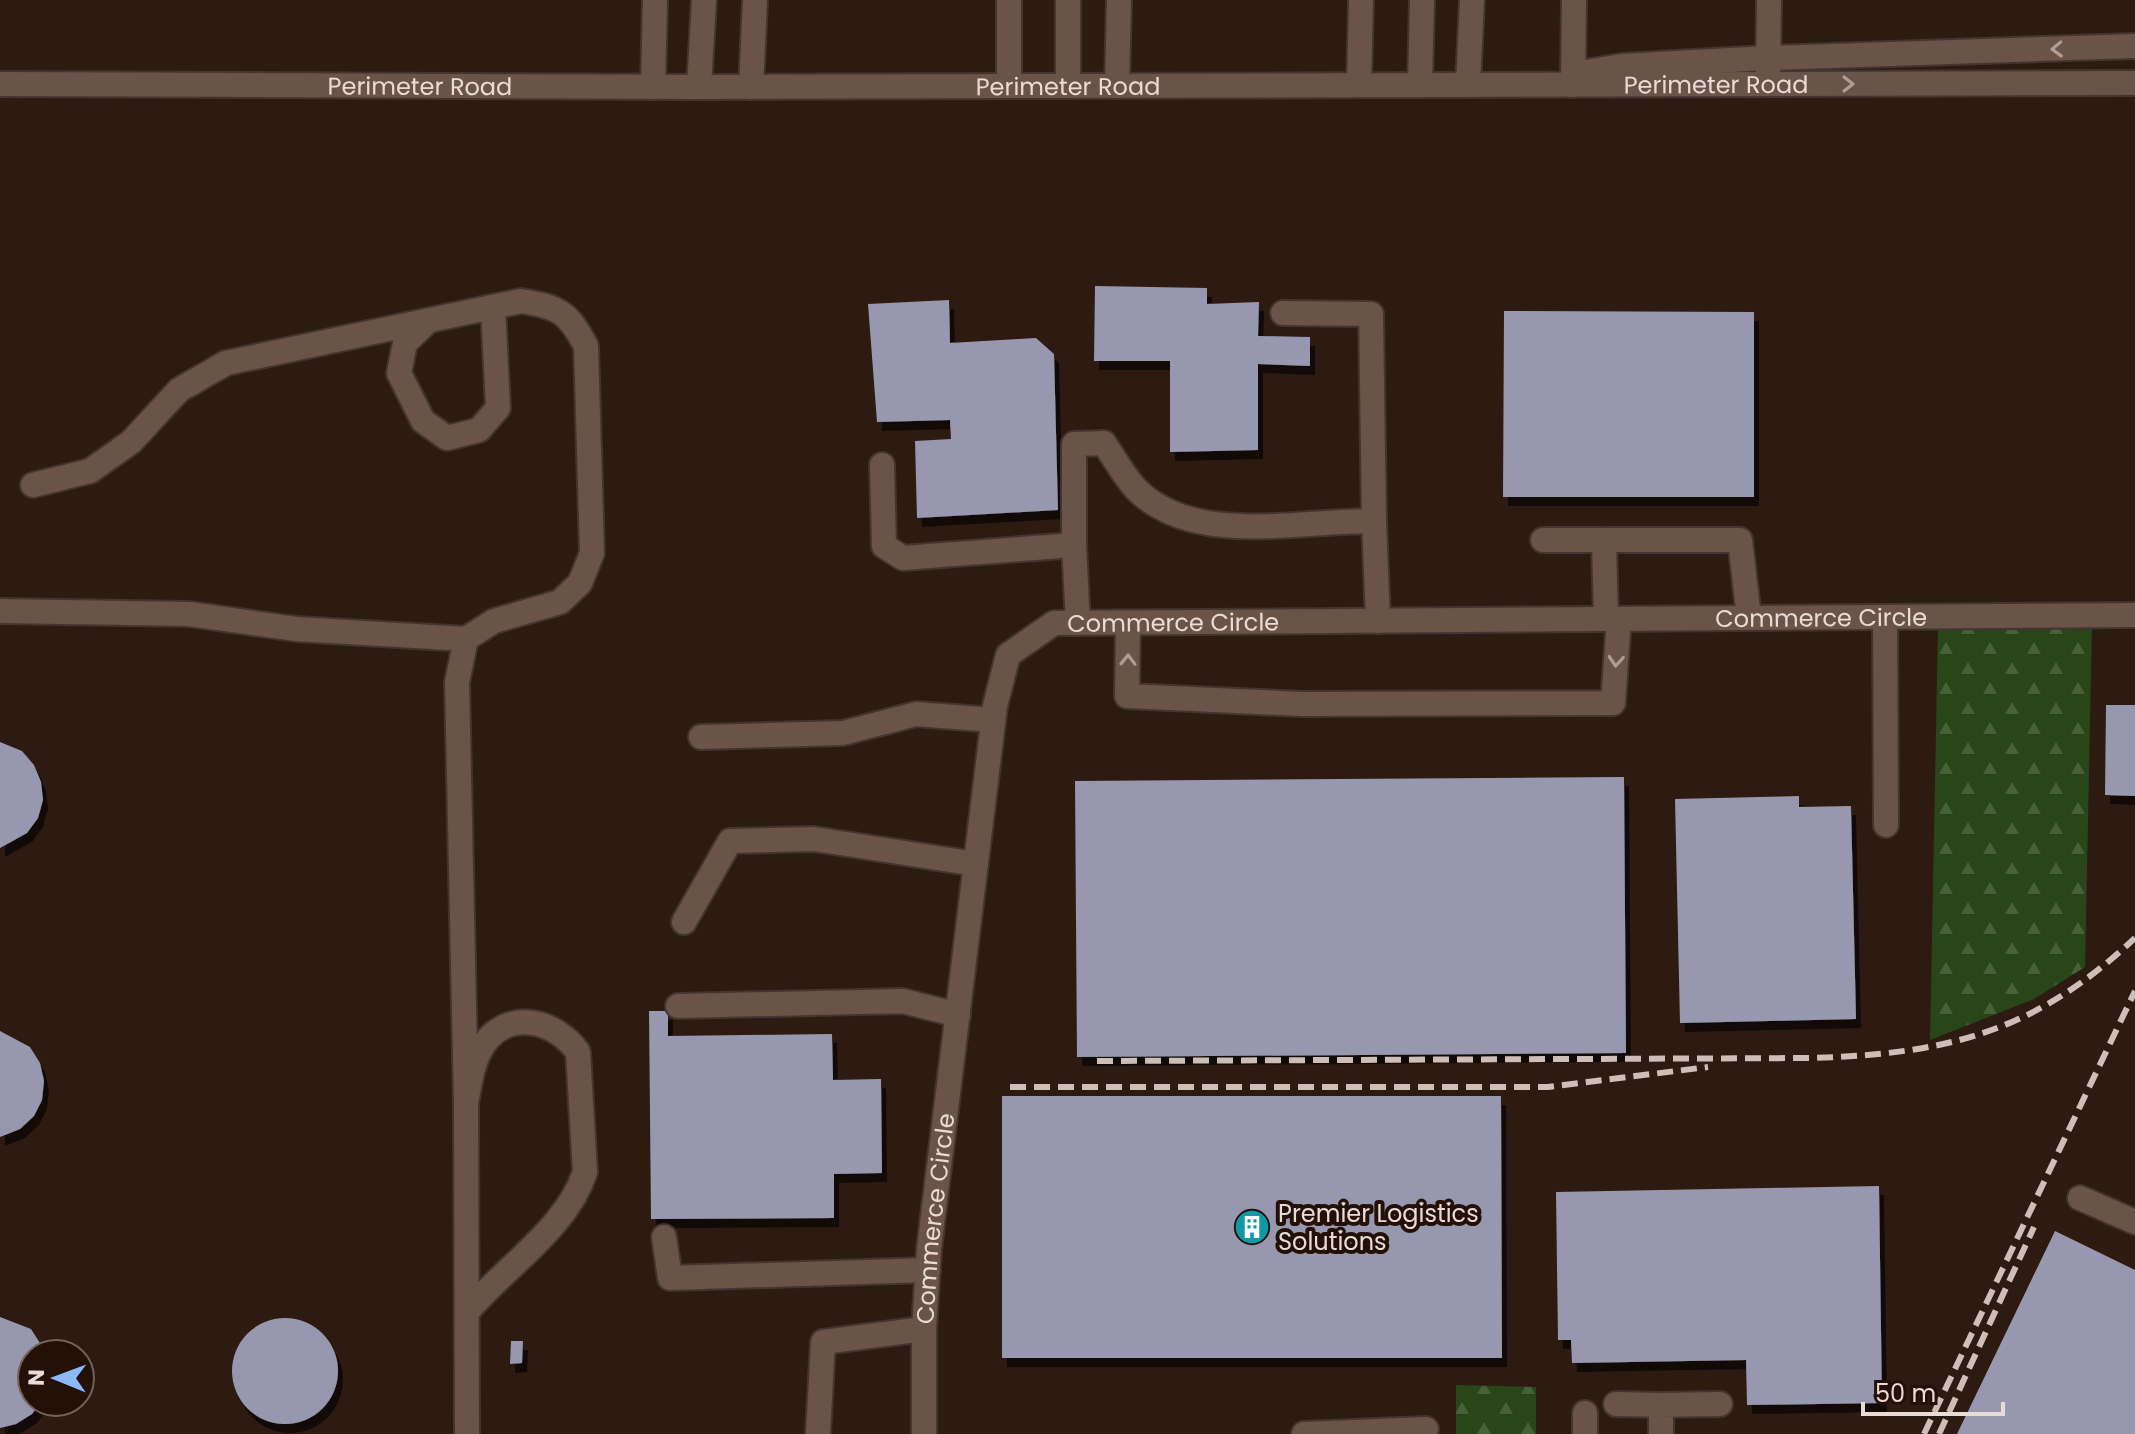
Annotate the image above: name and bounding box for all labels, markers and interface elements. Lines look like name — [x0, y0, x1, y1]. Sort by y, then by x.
one-way arrow — [2050, 41, 2063, 58]
street label: Perimeter Road — [1624, 67, 1808, 101]
street label: Perimeter Road — [328, 69, 512, 103]
street label: Perimeter Road — [976, 69, 1160, 103]
one-way arrow — [1842, 75, 1855, 93]
street label: Commerce Circle — [1715, 600, 1927, 635]
street label: Commerce Circle — [1067, 605, 1279, 639]
one-way arrow — [1119, 653, 1136, 666]
one-way arrow — [1608, 655, 1625, 668]
street label: Commerce Circle — [908, 1111, 962, 1325]
place label: Premier Logistics Solutions — [1278, 1197, 1479, 1258]
building icon: Premier Logistics Solutions — [1233, 1208, 1271, 1246]
north arrow — [16, 1338, 96, 1418]
scale bar — [1863, 1366, 2003, 1416]
text: N — [21, 1369, 52, 1386]
text: 50 m — [1875, 1377, 1936, 1410]

